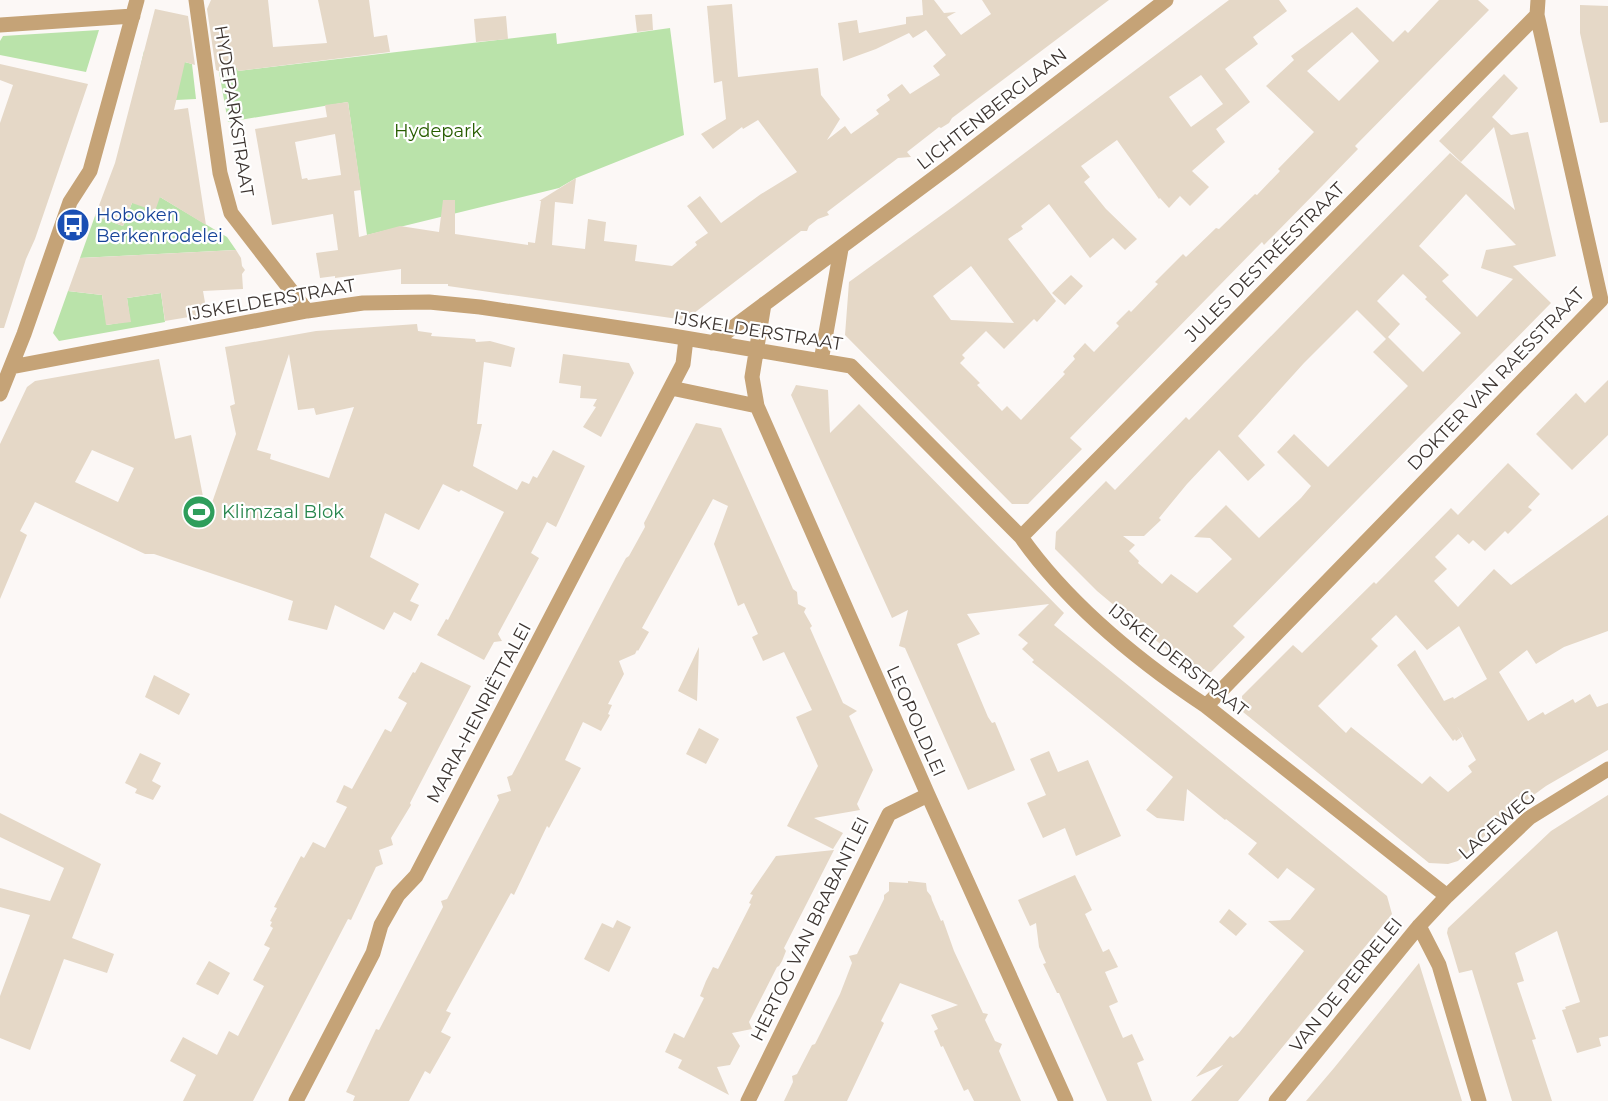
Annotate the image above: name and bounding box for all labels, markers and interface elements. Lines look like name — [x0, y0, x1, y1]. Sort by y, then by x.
street label: HYDEPARKSTRAAT — [210, 24, 258, 199]
street label: LICHTENBERGLAAN — [913, 44, 1071, 174]
park label: Hydepark — [394, 120, 482, 142]
street label: JULES DESTRÉESTRAAT — [1180, 177, 1350, 347]
place label: Hoboken Berkenrodelei — [96, 204, 223, 247]
bus stop icon: Hoboken Berkenrodelei — [55, 207, 91, 243]
street label: IJSKELDERSTRAAT — [185, 274, 358, 326]
street label: DOKTER VAN RAESSTRAAT — [1403, 283, 1590, 475]
street label: IJSKELDERSTRAAT — [672, 307, 845, 355]
sports icon: Klimzaal Blok — [181, 494, 217, 530]
place label: Klimzaal Blok — [222, 501, 344, 523]
street label: IJSKELDERSTRAAT — [1104, 599, 1253, 722]
street label: MARIA-HENRIËTTALEI — [422, 619, 536, 807]
street label: LEOPOLDLEI — [882, 662, 950, 780]
street label: LAGEWEG — [1454, 786, 1540, 864]
street label: HERTOG VAN BRABANTLEI — [746, 813, 874, 1045]
street label: VAN DE PERRELEI — [1285, 913, 1407, 1057]

